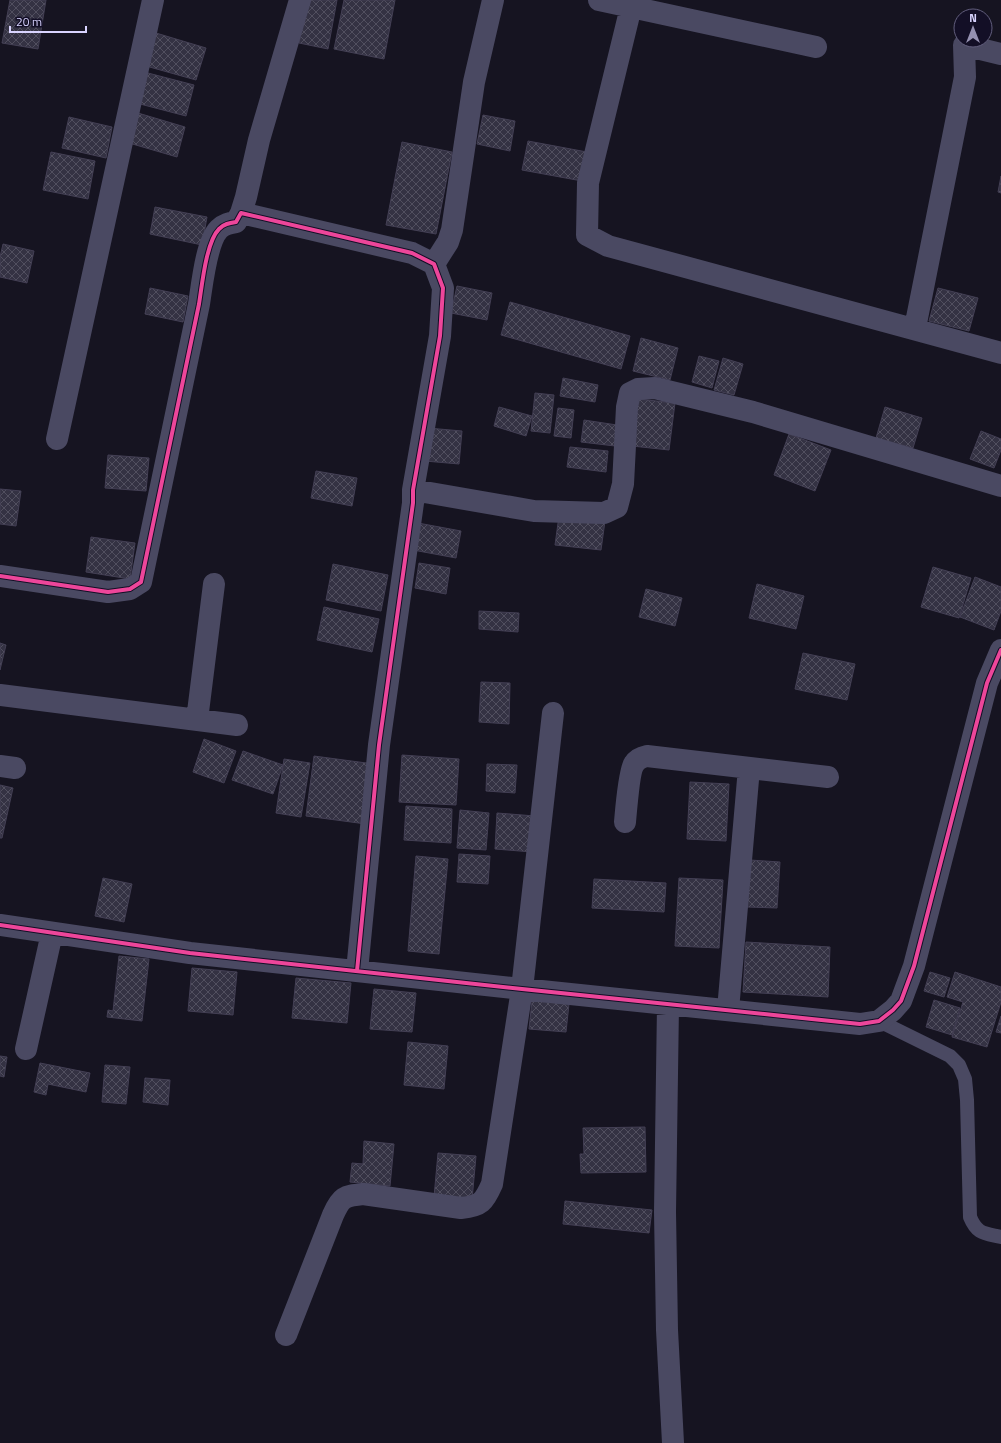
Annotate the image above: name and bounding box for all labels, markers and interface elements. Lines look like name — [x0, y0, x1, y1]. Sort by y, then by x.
scale bar — [10, 8, 86, 34]
north arrow — [953, 8, 993, 48]
text: N — [969, 10, 977, 26]
text: 20 m — [16, 12, 42, 31]

